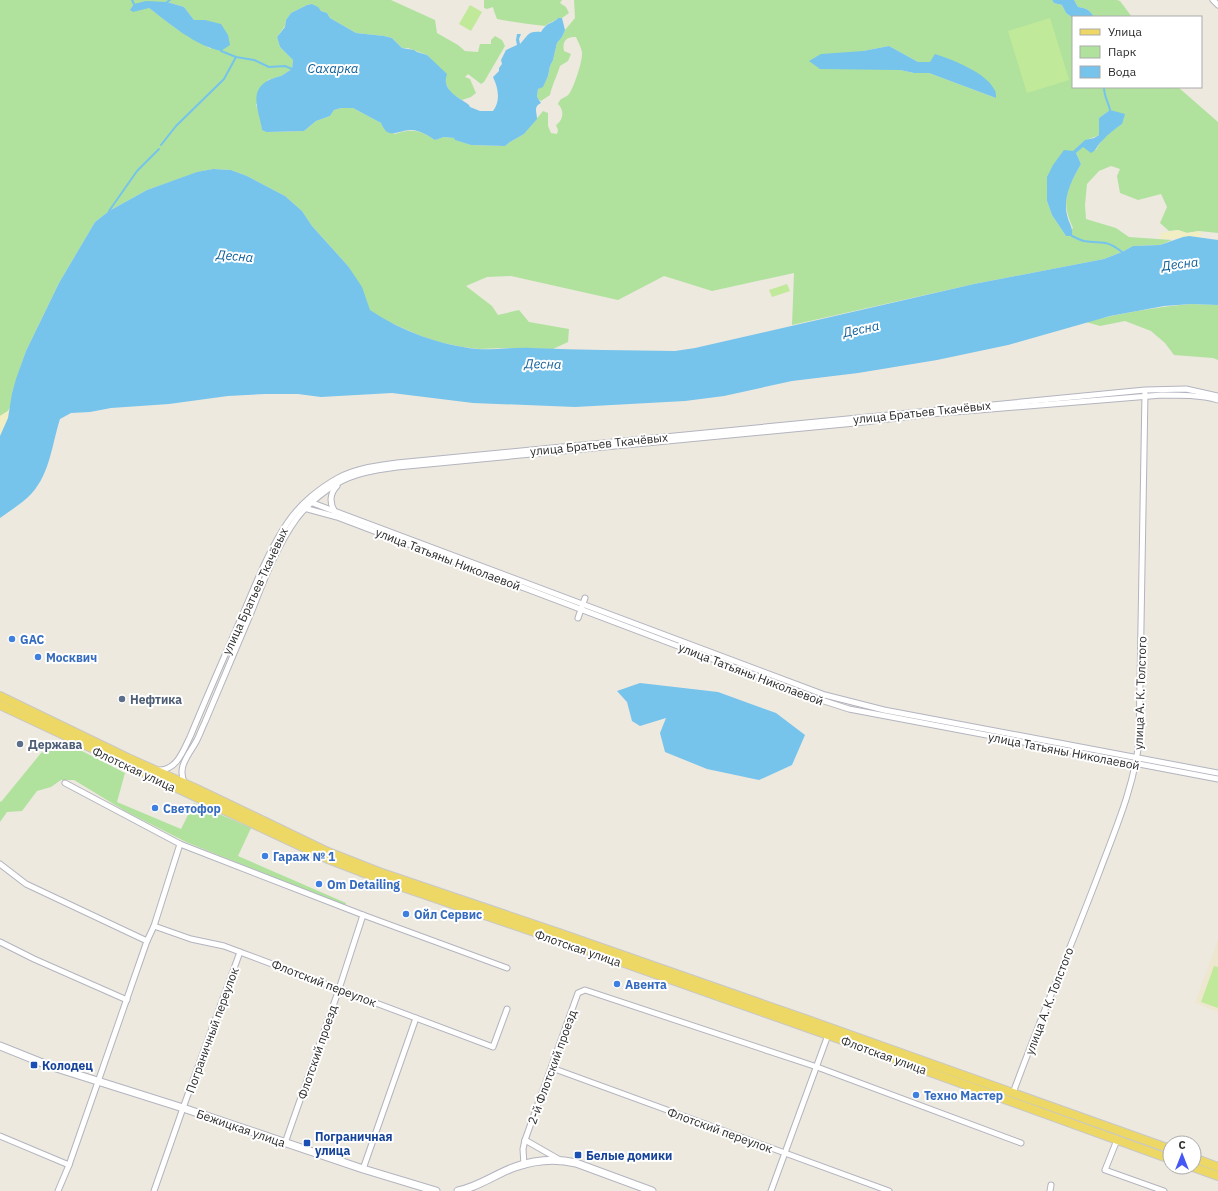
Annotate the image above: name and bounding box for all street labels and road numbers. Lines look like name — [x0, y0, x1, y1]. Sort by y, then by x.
street label: улица Братьев Ткачёвых — [852, 397, 992, 427]
street label: улица Братьев Ткачёвых — [529, 429, 669, 459]
street label: улица Татьяны Николаевой — [373, 524, 523, 594]
street label: улица Братьев Ткачёвых — [219, 525, 291, 657]
street label: улица А. К. Толстого — [1131, 636, 1149, 750]
street label: улица Татьяны Николаевой — [676, 639, 826, 709]
street label: улица Татьяны Николаевой — [987, 729, 1141, 773]
street label: Флотская улица — [90, 743, 179, 795]
street label: Флотская улица — [533, 926, 624, 970]
street label: улица А. К. Толстого — [1022, 945, 1076, 1057]
street label: Флотский переулок — [269, 956, 379, 1010]
street label: Пограничный переулок — [182, 965, 242, 1095]
street label: Флотский проезд — [294, 1003, 340, 1101]
street label: 2-й Флотский проезд — [524, 1008, 580, 1126]
street label: Флотская улица — [839, 1033, 930, 1078]
street label: Флотский переулок — [665, 1104, 775, 1156]
street label: Бежицкая улица — [195, 1106, 288, 1150]

